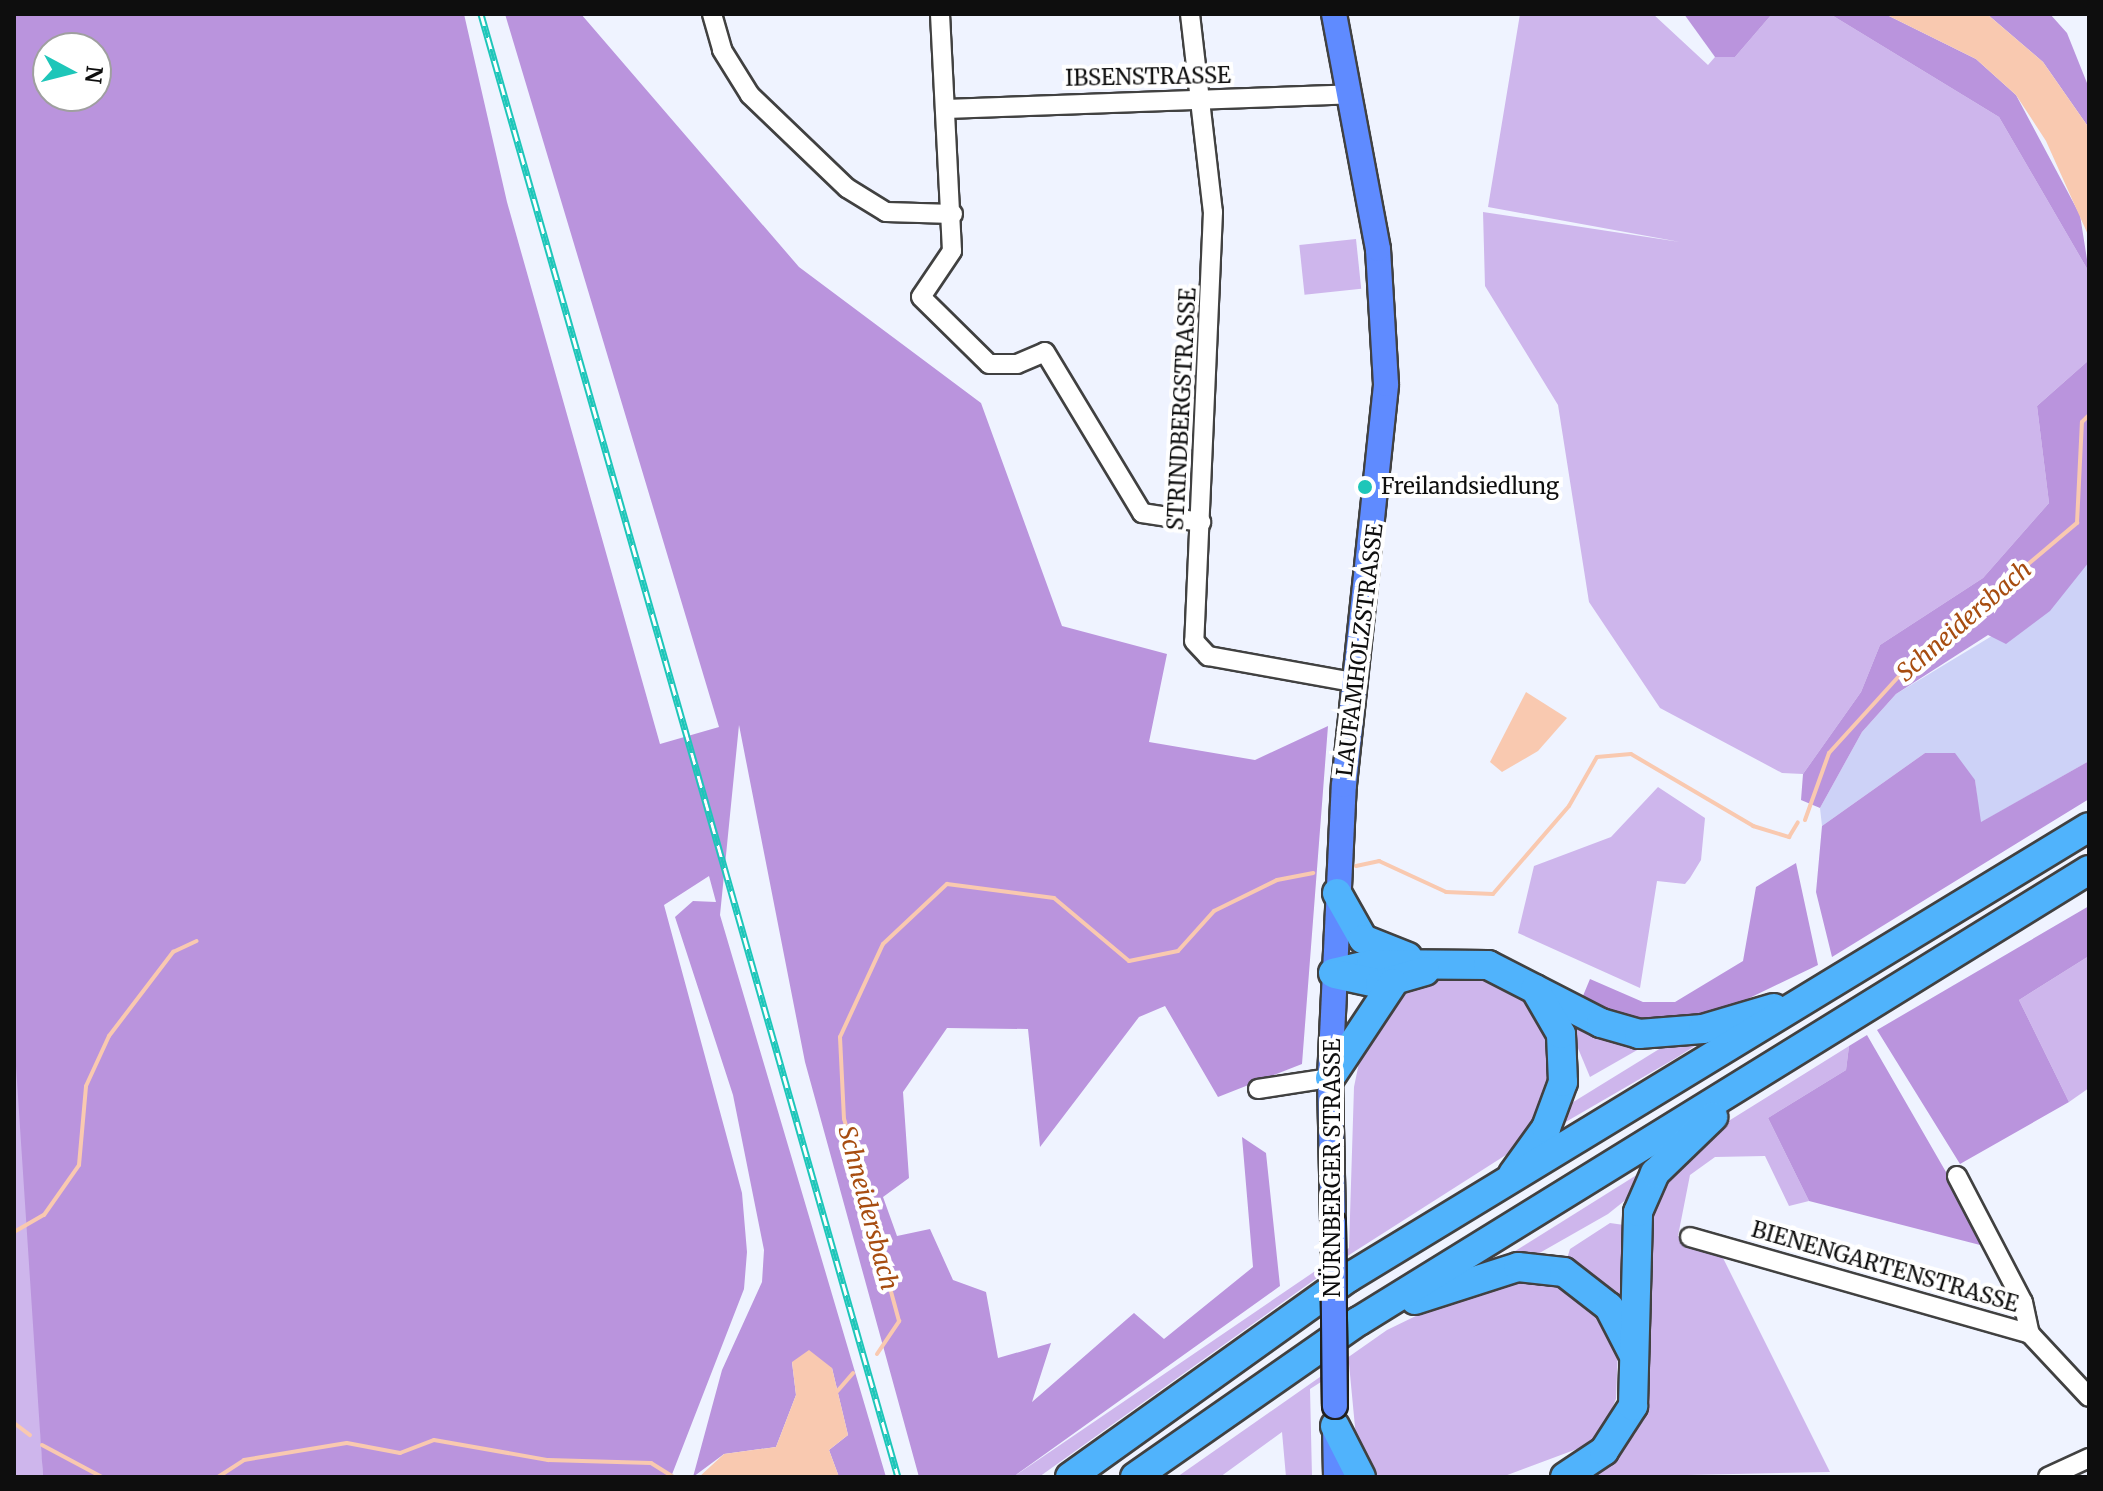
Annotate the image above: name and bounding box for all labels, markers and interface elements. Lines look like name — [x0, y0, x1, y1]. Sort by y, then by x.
north arrow — [32, 32, 112, 112]
street label: IBSENSTRASSE — [1065, 62, 1231, 92]
text: N — [79, 64, 109, 85]
street label: STRINDBERGSTRASSE — [1162, 287, 1202, 531]
place label: Freilandsiedlung — [1381, 474, 1559, 500]
marker: Freilandsiedlung — [1356, 478, 1374, 496]
street label: LAUFAMHOLZSTRASSE — [1331, 522, 1389, 778]
water label: Schneidersbach — [1891, 555, 2037, 687]
street label: NÜRNBERGER STRASSE — [1320, 1038, 1346, 1298]
water label: Schneidersbach — [832, 1123, 904, 1293]
street label: BIENENGARTENSTRASSE — [1748, 1216, 2022, 1318]

